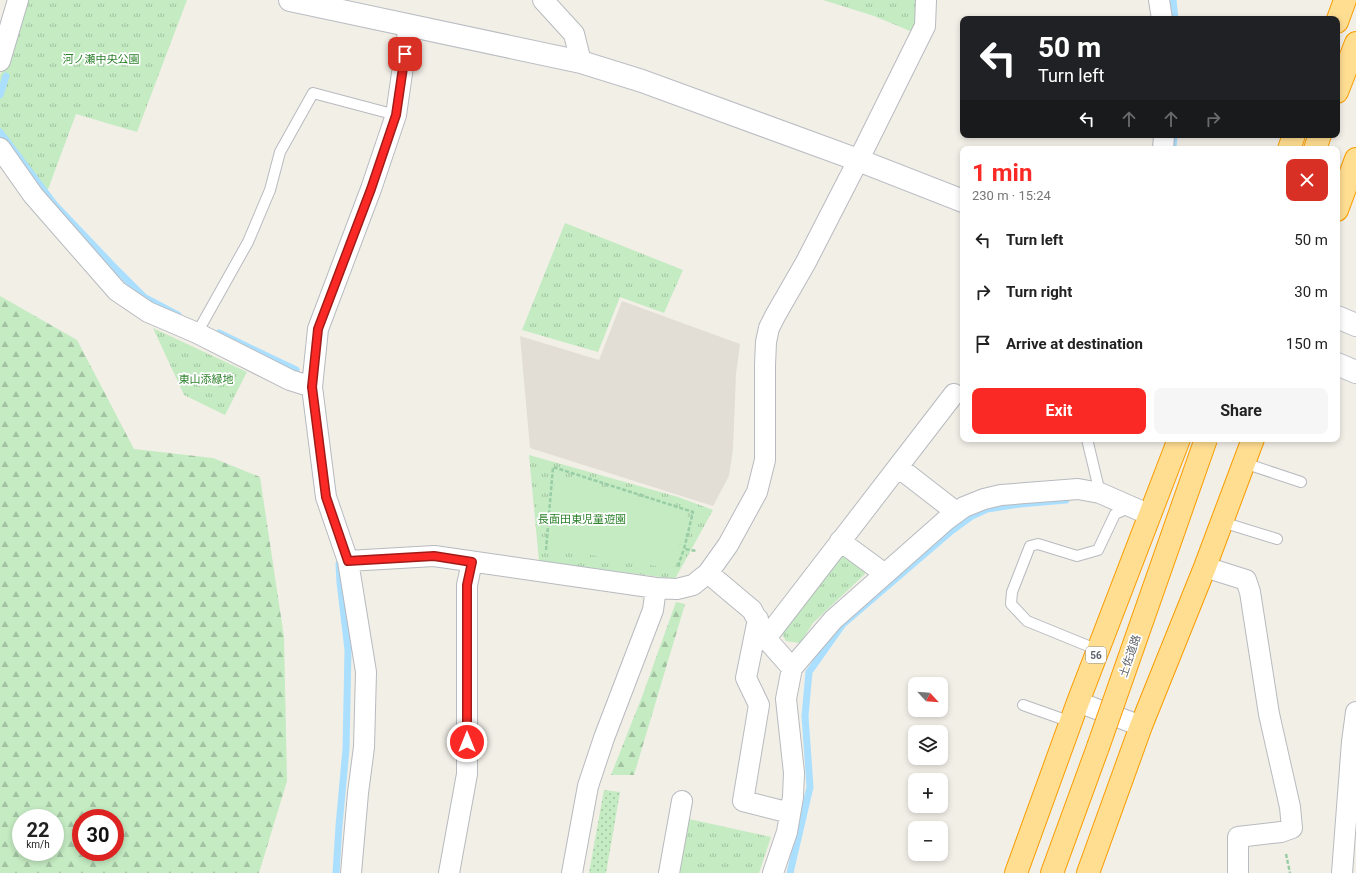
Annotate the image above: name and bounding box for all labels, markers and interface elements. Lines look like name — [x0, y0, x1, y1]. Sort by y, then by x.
text: 50 m — [1038, 31, 1101, 64]
icon: left — [972, 32, 1024, 84]
pin — [388, 37, 422, 71]
icon: arrive — [394, 43, 416, 65]
park label: 河ノ瀬中央公園 — [63, 53, 140, 66]
text: Turn left — [1038, 65, 1104, 86]
icon: left — [1076, 108, 1098, 130]
icon: ahead — [1118, 108, 1140, 130]
icon: ahead — [1160, 108, 1182, 130]
icon: right — [1202, 108, 1224, 130]
text: 1 min — [972, 159, 1032, 187]
button: close — [1286, 159, 1328, 201]
text: 230 m · 15:24 — [972, 188, 1051, 203]
icon: left — [972, 229, 994, 251]
text: Turn left — [1006, 231, 1063, 249]
text: 50 m — [1294, 231, 1328, 249]
icon: right — [972, 281, 994, 303]
text: Turn right — [1006, 283, 1072, 301]
text: 30 m — [1294, 283, 1328, 301]
icon: arrive — [972, 333, 994, 355]
text: Arrive at destination — [1006, 335, 1143, 353]
text: 150 m — [1286, 335, 1328, 353]
park label: 東山添緑地 — [179, 373, 234, 386]
button: Exit — [972, 388, 1146, 434]
button: Share — [1154, 388, 1328, 434]
park label: 長面田東児童遊園 — [538, 513, 626, 526]
street label: 土佐道路 — [1117, 633, 1143, 679]
road number: 56 — [1086, 647, 1106, 663]
north arrow — [908, 677, 948, 717]
map controls — [908, 677, 948, 861]
position arrow — [446, 721, 488, 763]
button: layers — [908, 725, 948, 765]
button: + — [908, 773, 948, 813]
speed limit sign: 30 — [72, 809, 124, 861]
text: 22 — [27, 818, 49, 842]
button: − — [908, 821, 948, 861]
text: km/h — [26, 839, 50, 850]

